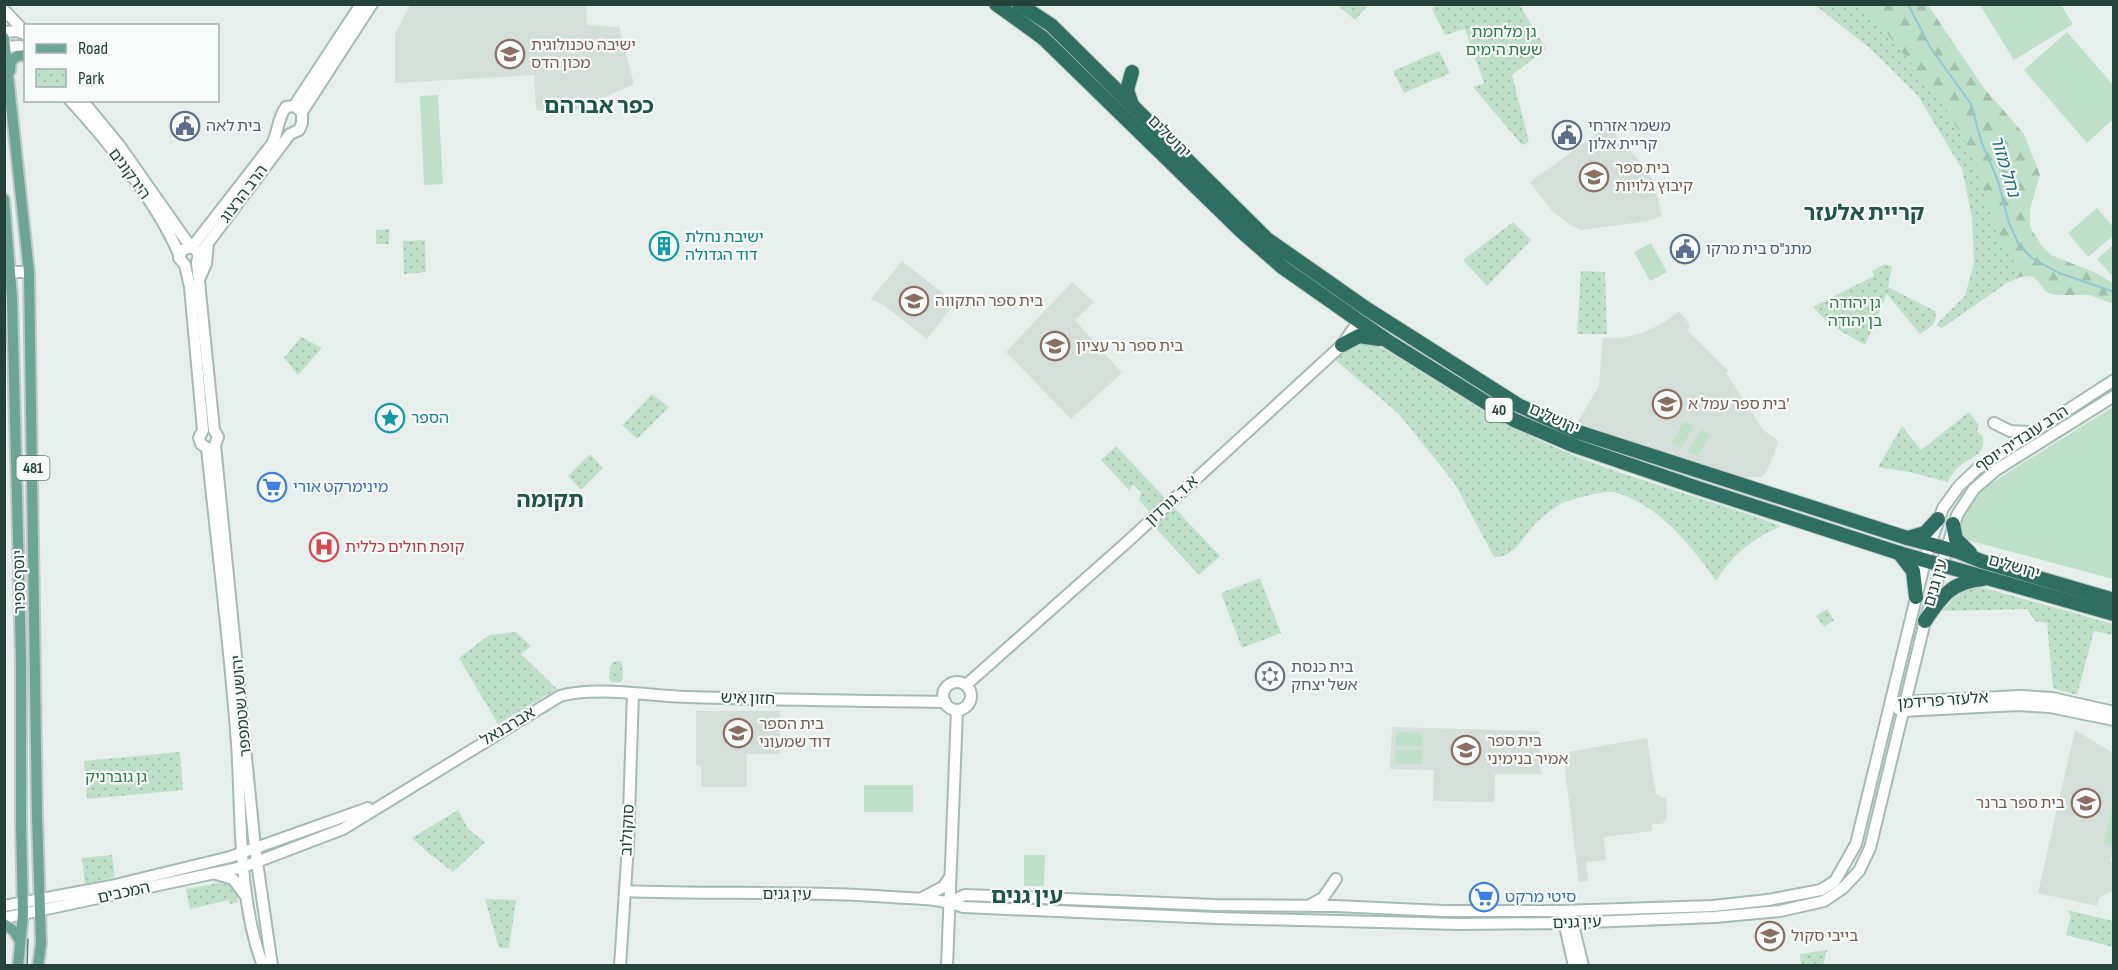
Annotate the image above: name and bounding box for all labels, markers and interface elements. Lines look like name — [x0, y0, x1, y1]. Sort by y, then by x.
park label: גן מלחמת ששת הימים — [1465, 23, 1543, 60]
legend — [24, 24, 219, 102]
place label: ישיבה טכנולוגית מכון הדס — [531, 36, 636, 73]
text: Road — [78, 38, 108, 59]
school or university icon: ישיבה טכנולוגית מכון הדס — [494, 38, 526, 70]
text: Park — [78, 68, 104, 89]
district label: כפר אברהם — [544, 93, 654, 120]
public building icon: בית לאה — [169, 110, 201, 142]
street label: ירושלים — [1144, 112, 1194, 162]
place label: בית לאה — [206, 117, 262, 136]
place label: משמר אזרחי קריית אלון — [1588, 117, 1671, 154]
public building icon: משמר אזרחי קריית אלון — [1551, 119, 1583, 151]
water label: נחל מזור — [1986, 133, 2025, 201]
street label: הירקונים — [104, 145, 154, 203]
place label: בית ספר קיבוץ גלויות — [1615, 159, 1693, 196]
street label: הרב הרצוג — [216, 161, 272, 227]
school or university icon: בית ספר קיבוץ גלויות — [1578, 161, 1610, 193]
district label: קריית אלעזר — [1804, 200, 1924, 227]
place label: ישיבת נחלת דוד הגדולה — [685, 228, 764, 265]
building icon: ישיבת נחלת דוד הגדולה — [648, 230, 680, 262]
public building icon: מתנ"ס בית מרקו — [1669, 233, 1701, 265]
place label: מתנ"ס בית מרקו — [1706, 240, 1812, 259]
school or university icon: בית ספר התקווה — [898, 285, 930, 317]
place label: בית ספר התקווה — [935, 292, 1043, 311]
park label: גן יהודה בן יהודה — [1828, 294, 1882, 331]
school or university icon: בית ספר נר עציון — [1039, 330, 1071, 362]
place label: בית ספר נר עציון — [1076, 337, 1184, 356]
school or university icon: בית ספר עמל א' — [1651, 388, 1683, 420]
place label: בית ספר עמל א' — [1688, 395, 1789, 414]
road number: 40 — [1486, 398, 1512, 422]
street label: ירושלים — [1526, 400, 1582, 438]
place icon: הספר — [374, 402, 406, 434]
street label: הרב עובדיה יוסף — [1972, 402, 2072, 476]
place label: הספר — [411, 409, 449, 428]
road number: 481 — [16, 456, 50, 480]
supermarket icon: מינימרקט אורי — [256, 471, 288, 503]
street label: א.ד. גורדון — [1142, 472, 1202, 530]
place label: מינימרקט אורי — [293, 478, 388, 497]
district label: תקומה — [516, 487, 584, 514]
hospital icon: קופת חולים כללית — [308, 531, 340, 563]
place label: קופת חולים כללית — [345, 538, 464, 557]
street label: יוסף ספיר — [10, 550, 30, 614]
street label: ירושלים — [1986, 551, 2042, 583]
street label: עין גנים — [1920, 557, 1952, 609]
street label: יהושע שטמפפר — [228, 654, 256, 758]
place label: בית כנסת אשל יצחק — [1291, 658, 1358, 695]
synagogue icon: בית כנסת אשל יצחק — [1254, 660, 1286, 692]
street label: אלעזר פרידמן — [1897, 688, 1989, 714]
street label: חזון איש — [720, 689, 776, 709]
street label: אברבנאל — [477, 703, 539, 751]
place label: בית הספר דוד שמעוני — [759, 715, 831, 752]
school or university icon: בית הספר דוד שמעוני — [722, 717, 754, 749]
place label: בית ספר אמיר בנימיני — [1487, 732, 1568, 769]
school or university icon: בית ספר אמיר בנימיני — [1450, 734, 1482, 766]
park label: גן גוברניק — [85, 768, 147, 787]
school or university icon: בית ספר ברנר — [2070, 787, 2102, 819]
place label: בית ספר ברנר — [1976, 794, 2065, 813]
street label: סוקולוב — [617, 803, 639, 857]
street label: המכבים — [96, 878, 152, 908]
supermarket icon: סיטי מרקט — [1468, 881, 1500, 913]
district label: עין גנים — [991, 883, 1063, 910]
street label: עין גנים — [762, 885, 812, 904]
place label: סיטי מרקט — [1505, 888, 1576, 907]
street label: עין גנים — [1552, 913, 1602, 933]
school or university icon: בייבי סקול — [1754, 920, 1786, 952]
place label: בייבי סקול — [1791, 927, 1858, 946]

